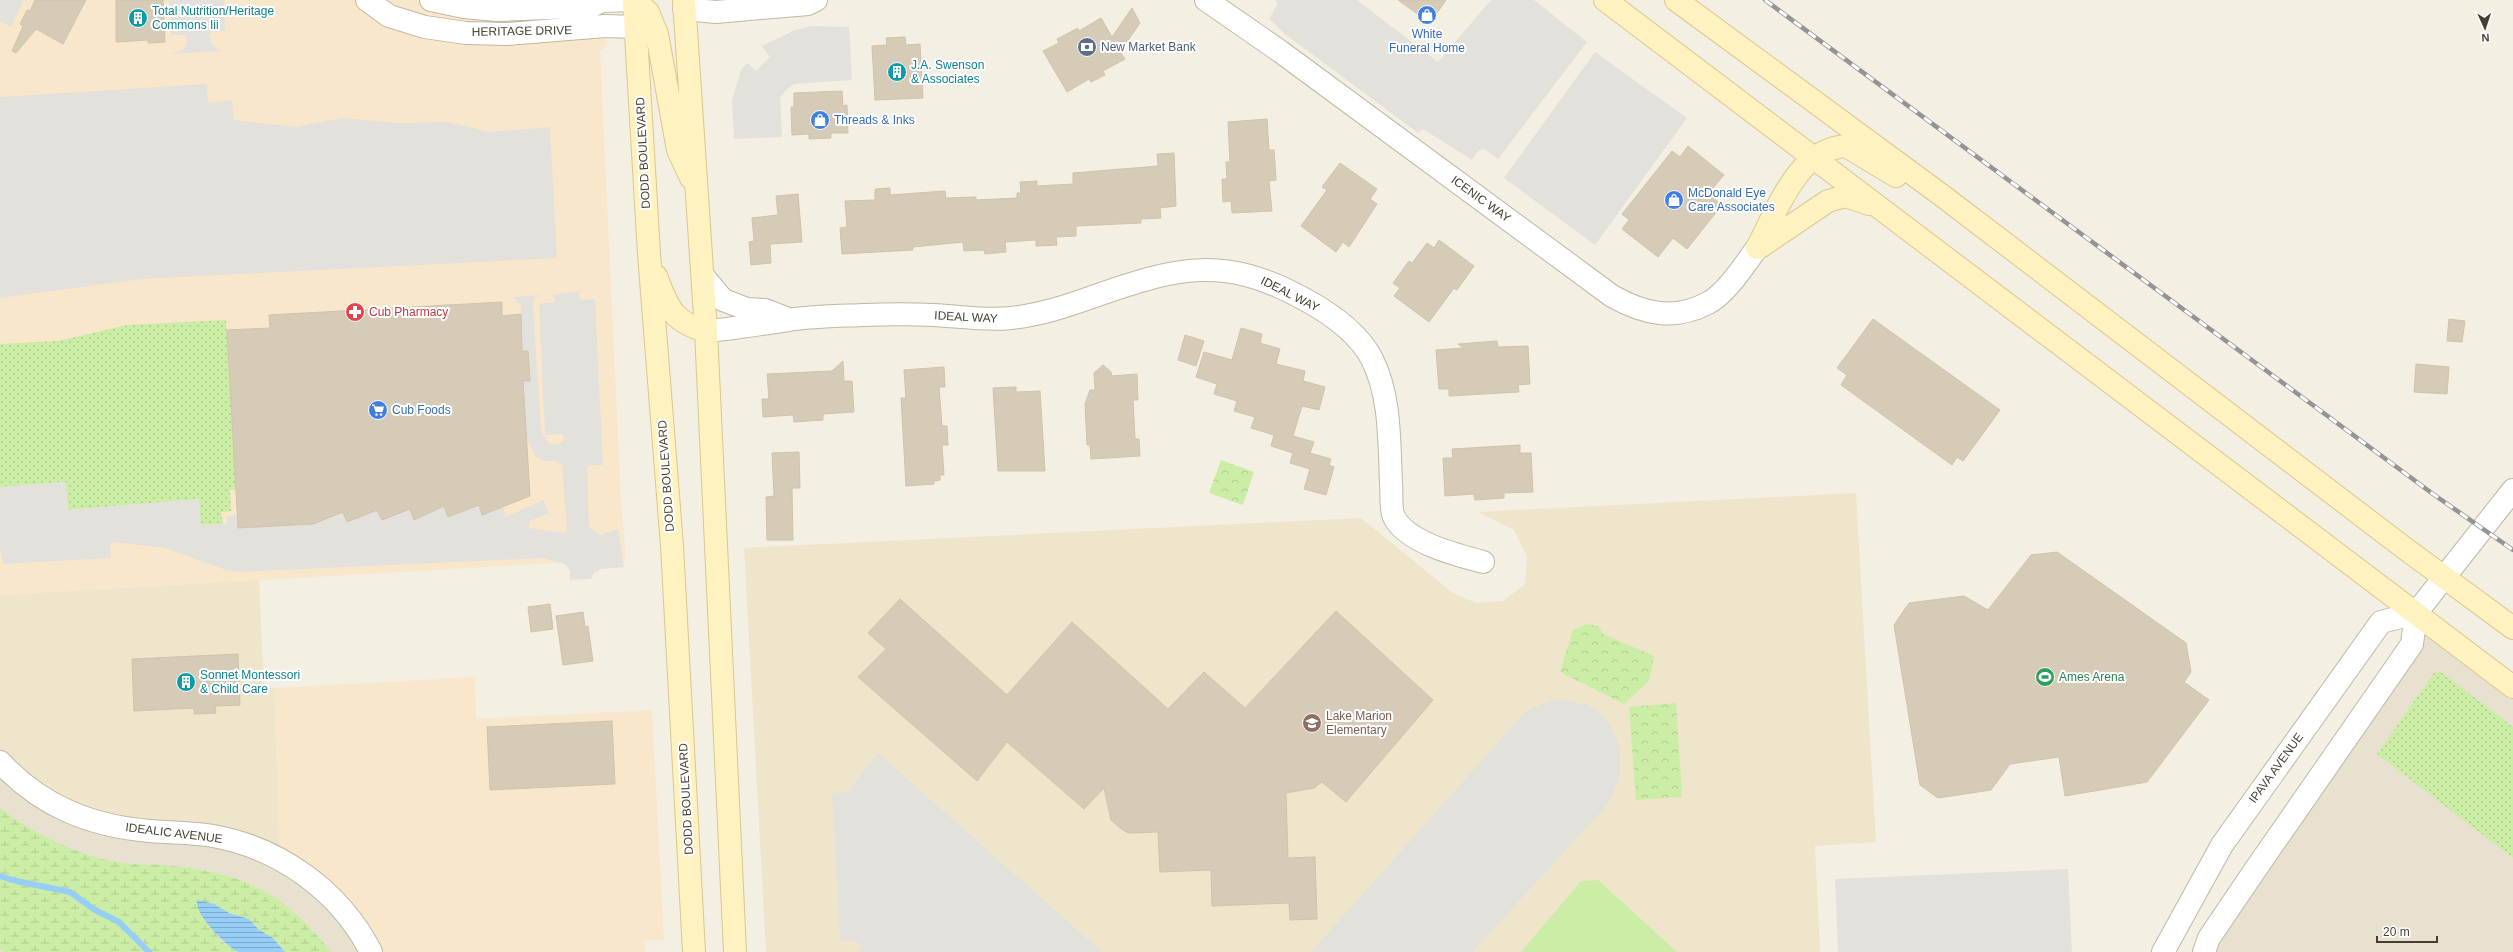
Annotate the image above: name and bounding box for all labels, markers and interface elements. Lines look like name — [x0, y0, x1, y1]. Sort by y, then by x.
place label: Total Nutrition/Heritage Commons Iii — [152, 4, 274, 32]
shop icon: White Funeral Home — [1416, 4, 1438, 26]
building icon: Total Nutrition/Heritage Commons Iii — [127, 7, 149, 29]
north arrow — [2465, 8, 2505, 48]
street label: HERITAGE DRIVE — [472, 23, 572, 39]
place label: White Funeral Home — [1389, 27, 1465, 55]
text: N — [2481, 32, 2490, 44]
bank icon: New Market Bank — [1076, 36, 1098, 58]
place label: New Market Bank — [1101, 40, 1197, 54]
place label: J.A. Swenson & Associates — [911, 58, 984, 86]
building icon: J.A. Swenson & Associates — [886, 61, 908, 83]
street label: DODD BOULEVARD — [633, 96, 653, 209]
shop icon: Threads & Inks — [809, 109, 831, 131]
place label: Threads & Inks — [834, 113, 915, 127]
street label: ICENIC WAY — [1449, 173, 1513, 225]
place label: McDonald Eye Care Associates — [1688, 186, 1775, 214]
shop icon: McDonald Eye Care Associates — [1663, 189, 1685, 211]
street label: IDEAL WAY — [1258, 273, 1322, 315]
pharmacy icon: Cub Pharmacy — [344, 301, 366, 323]
place label: Cub Pharmacy — [369, 305, 448, 319]
street label: IDEAL WAY — [934, 308, 998, 326]
supermarket icon: Cub Foods — [367, 399, 389, 421]
place label: Cub Foods — [392, 403, 451, 417]
street label: DODD BOULEVARD — [655, 419, 677, 532]
sports icon: Ames Arena — [2034, 666, 2056, 688]
place label: Sonnet Montessori & Child Care — [200, 668, 300, 696]
place label: Ames Arena — [2059, 670, 2125, 684]
building icon: Sonnet Montessori & Child Care — [175, 671, 197, 693]
place label: Lake Marion Elementary — [1326, 709, 1392, 737]
school or university icon: Lake Marion Elementary — [1301, 712, 1323, 734]
street label: IPAVA AVENUE — [2246, 730, 2306, 806]
street label: DODD BOULEVARD — [676, 742, 696, 855]
street label: IDEALIC AVENUE — [125, 820, 223, 846]
scale bar — [2377, 918, 2437, 944]
text: 20 m — [2383, 925, 2410, 939]

